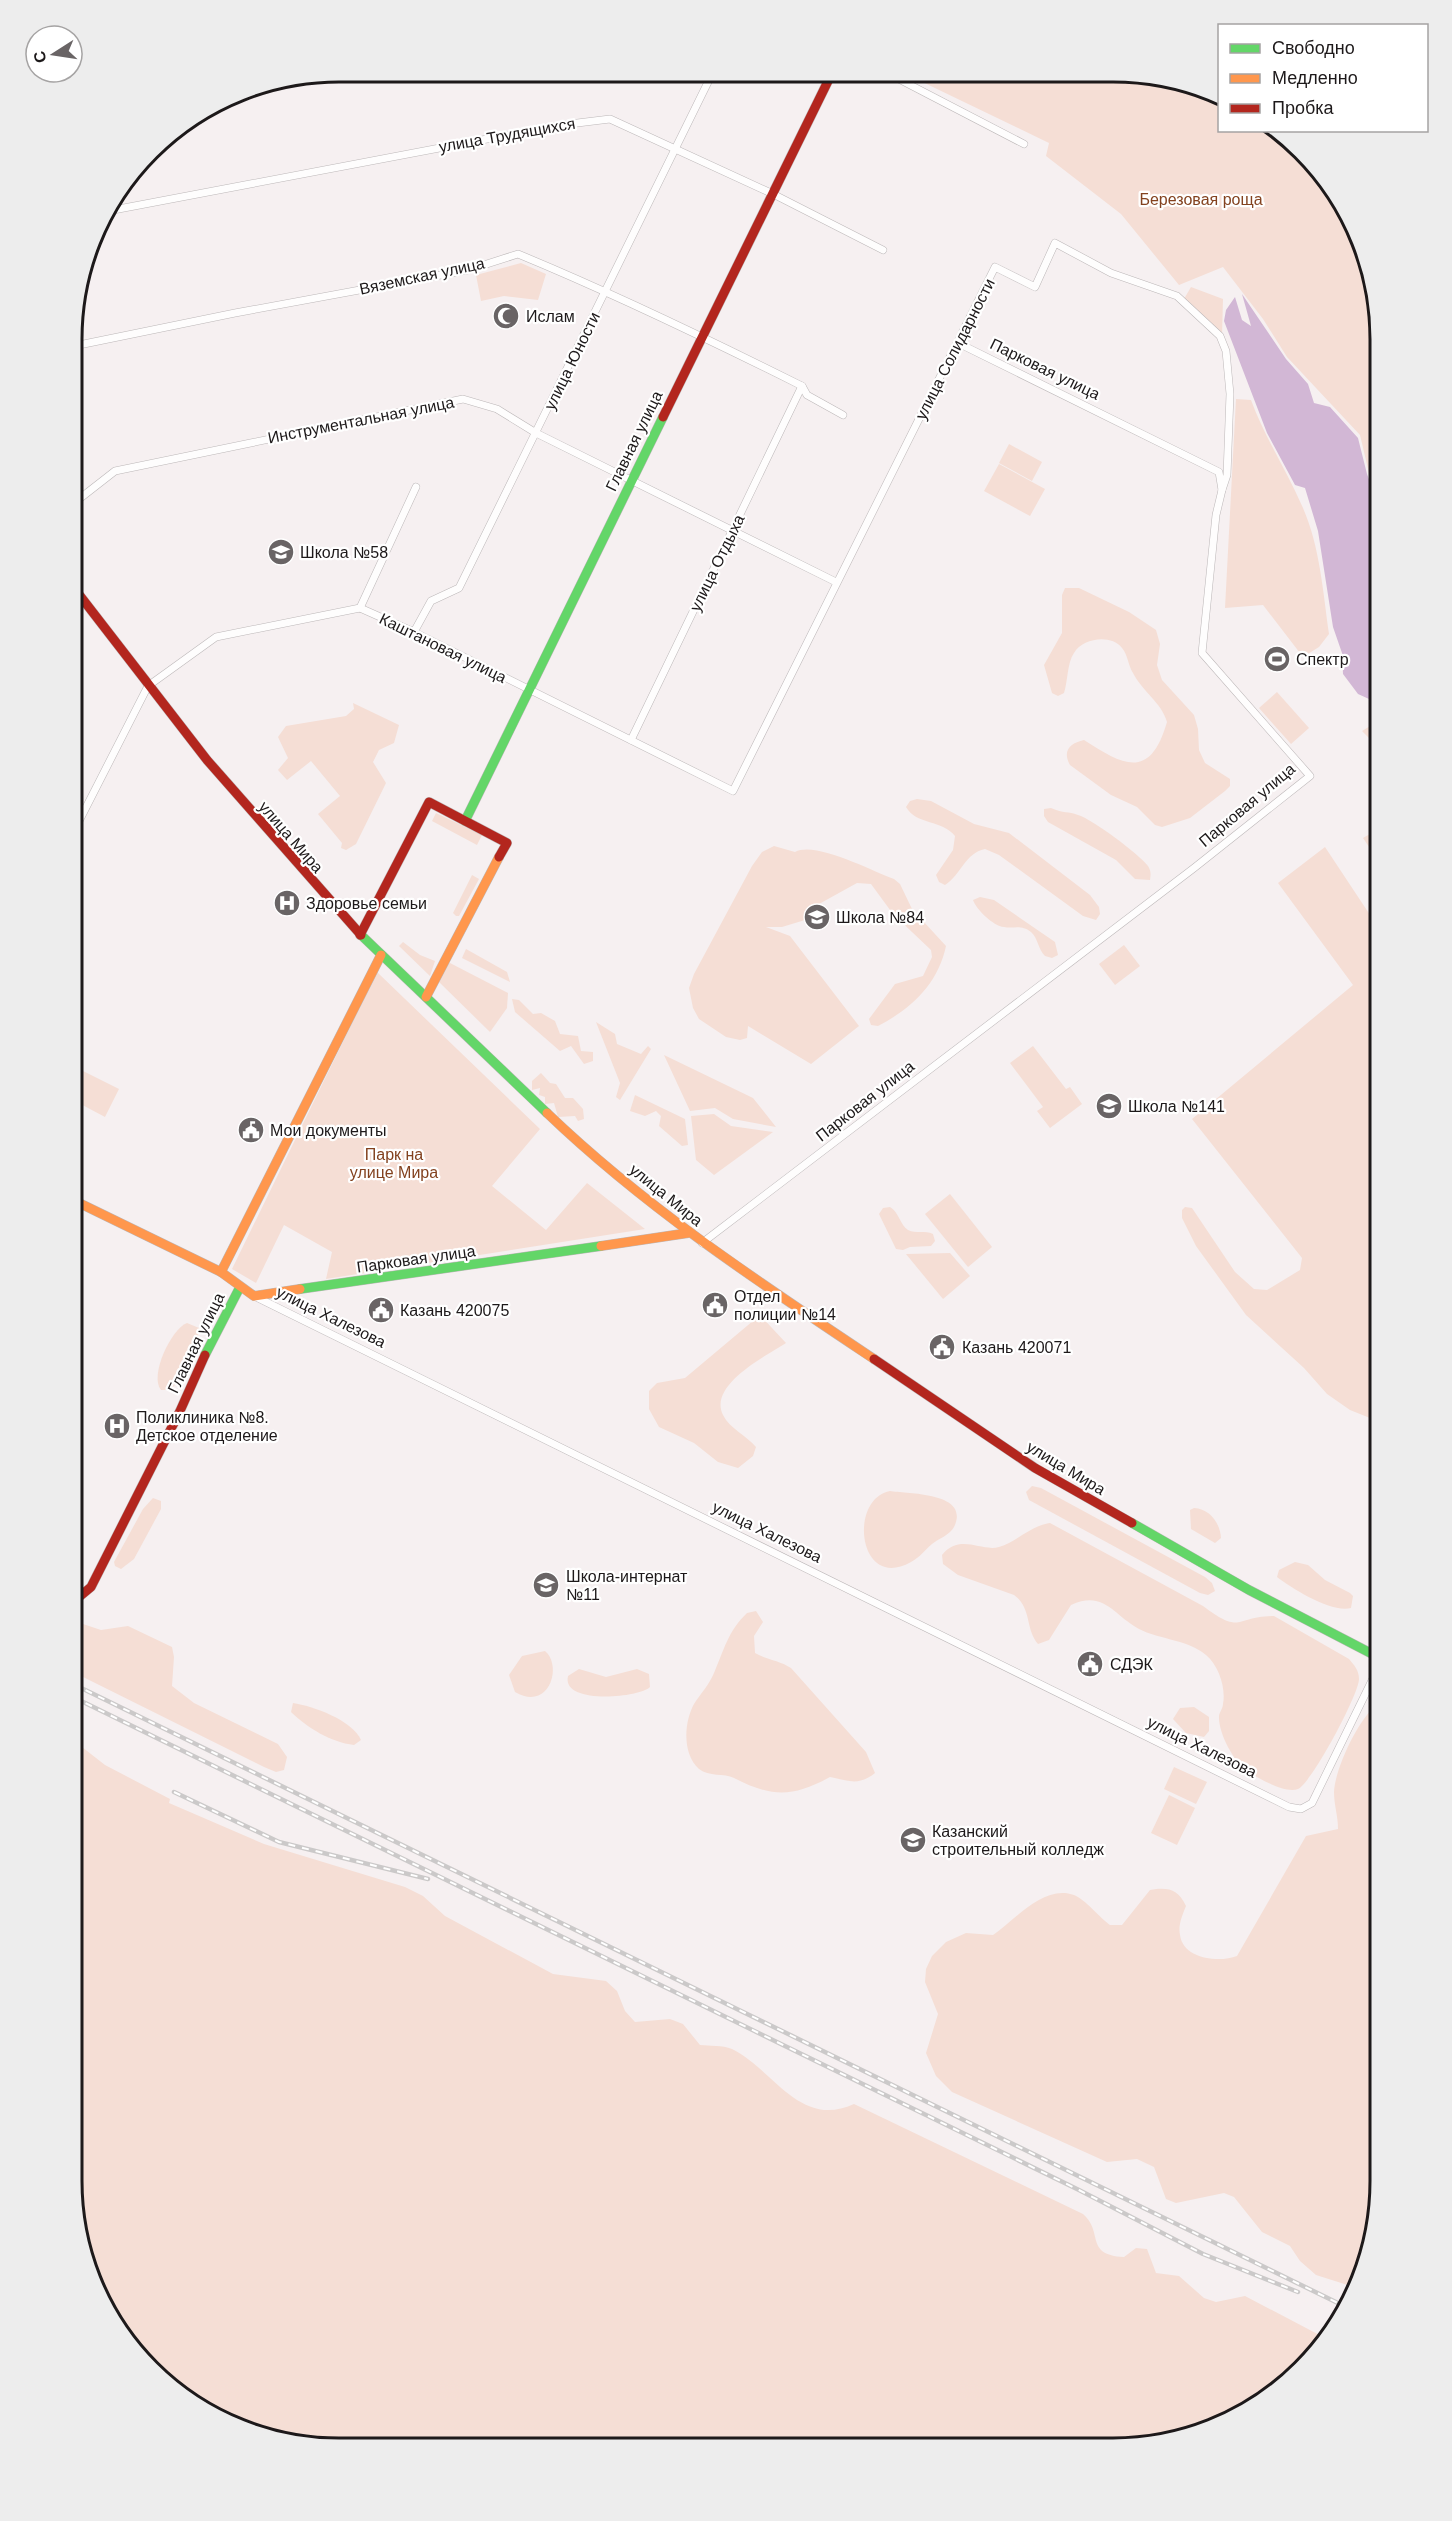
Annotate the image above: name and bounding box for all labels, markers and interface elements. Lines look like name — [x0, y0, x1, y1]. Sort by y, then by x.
north arrow — [24, 24, 84, 84]
legend — [1218, 24, 1428, 132]
text: Свободно — [1272, 38, 1355, 58]
text: С — [30, 49, 49, 64]
text: Медленно — [1272, 68, 1358, 88]
text: Пробка — [1272, 98, 1335, 118]
street label: улица Трудящихся — [438, 115, 576, 155]
park label: Березовая роща — [1139, 191, 1263, 208]
street label: Вяземская улица — [358, 254, 486, 298]
street label: улица Солидарности — [912, 276, 998, 422]
mosque icon: Ислам — [491, 301, 521, 331]
place label: Ислам — [526, 308, 575, 325]
street label: улица Юности — [541, 309, 603, 413]
street label: Парковая улица — [987, 335, 1103, 403]
street label: Главная улица — [602, 388, 666, 494]
street label: Инструментальная улица — [266, 394, 456, 446]
street label: улица Отдыха — [686, 512, 748, 614]
school or university icon: Школа №58 — [266, 537, 296, 567]
place label: Школа №58 — [300, 544, 388, 561]
street label: Каштановая улица — [377, 610, 509, 686]
sports icon: Спектр — [1262, 644, 1292, 674]
place label: Спектр — [1296, 651, 1349, 668]
street label: Парковая улица — [1196, 760, 1298, 850]
street label: улица Мира — [256, 798, 327, 876]
hospital icon: Здоровье семьи — [272, 888, 302, 918]
place label: Здоровье семьи — [306, 895, 427, 912]
school or university icon: Школа №84 — [802, 902, 832, 932]
place label: Школа №84 — [836, 909, 924, 926]
street label: Парковая улица — [813, 1057, 917, 1145]
school or university icon: Школа №141 — [1094, 1091, 1124, 1121]
place label: Школа №141 — [1128, 1098, 1225, 1115]
public building icon: Мои документы — [236, 1115, 266, 1145]
place label: Мои документы — [270, 1122, 387, 1139]
park label: Парк на улице Мира — [350, 1146, 438, 1181]
street label: улица Мира — [626, 1161, 706, 1230]
street label: Парковая улица — [356, 1242, 477, 1276]
street label: улица Халезова — [274, 1283, 388, 1351]
place label: Отдел полиции №14 — [734, 1288, 836, 1323]
street label: Главная улица — [164, 1290, 228, 1396]
public building icon: Отдел полиции №14 — [700, 1290, 730, 1320]
public building icon: Казань 420075 — [366, 1295, 396, 1325]
place label: Казань 420075 — [400, 1302, 509, 1319]
public building icon: Казань 420071 — [927, 1332, 957, 1362]
place label: Казань 420071 — [962, 1339, 1071, 1356]
place label: Поликлиника №8. Детское отделение — [136, 1409, 278, 1444]
hospital icon: Поликлиника №8. Детское отделение — [102, 1411, 132, 1441]
street label: улица Мира — [1024, 1438, 1108, 1498]
street label: улица Халезова — [710, 1498, 824, 1566]
place label: Школа-интернат №11 — [566, 1568, 688, 1603]
school or university icon: Школа-интернат №11 — [531, 1570, 561, 1600]
public building icon: СДЭК — [1075, 1649, 1105, 1679]
place label: СДЭК — [1110, 1656, 1154, 1673]
street label: улица Халезова — [1145, 1713, 1259, 1781]
place label: Казанский строительный колледж — [932, 1823, 1104, 1858]
school or university icon: Казанский строительный колледж — [898, 1825, 928, 1855]

